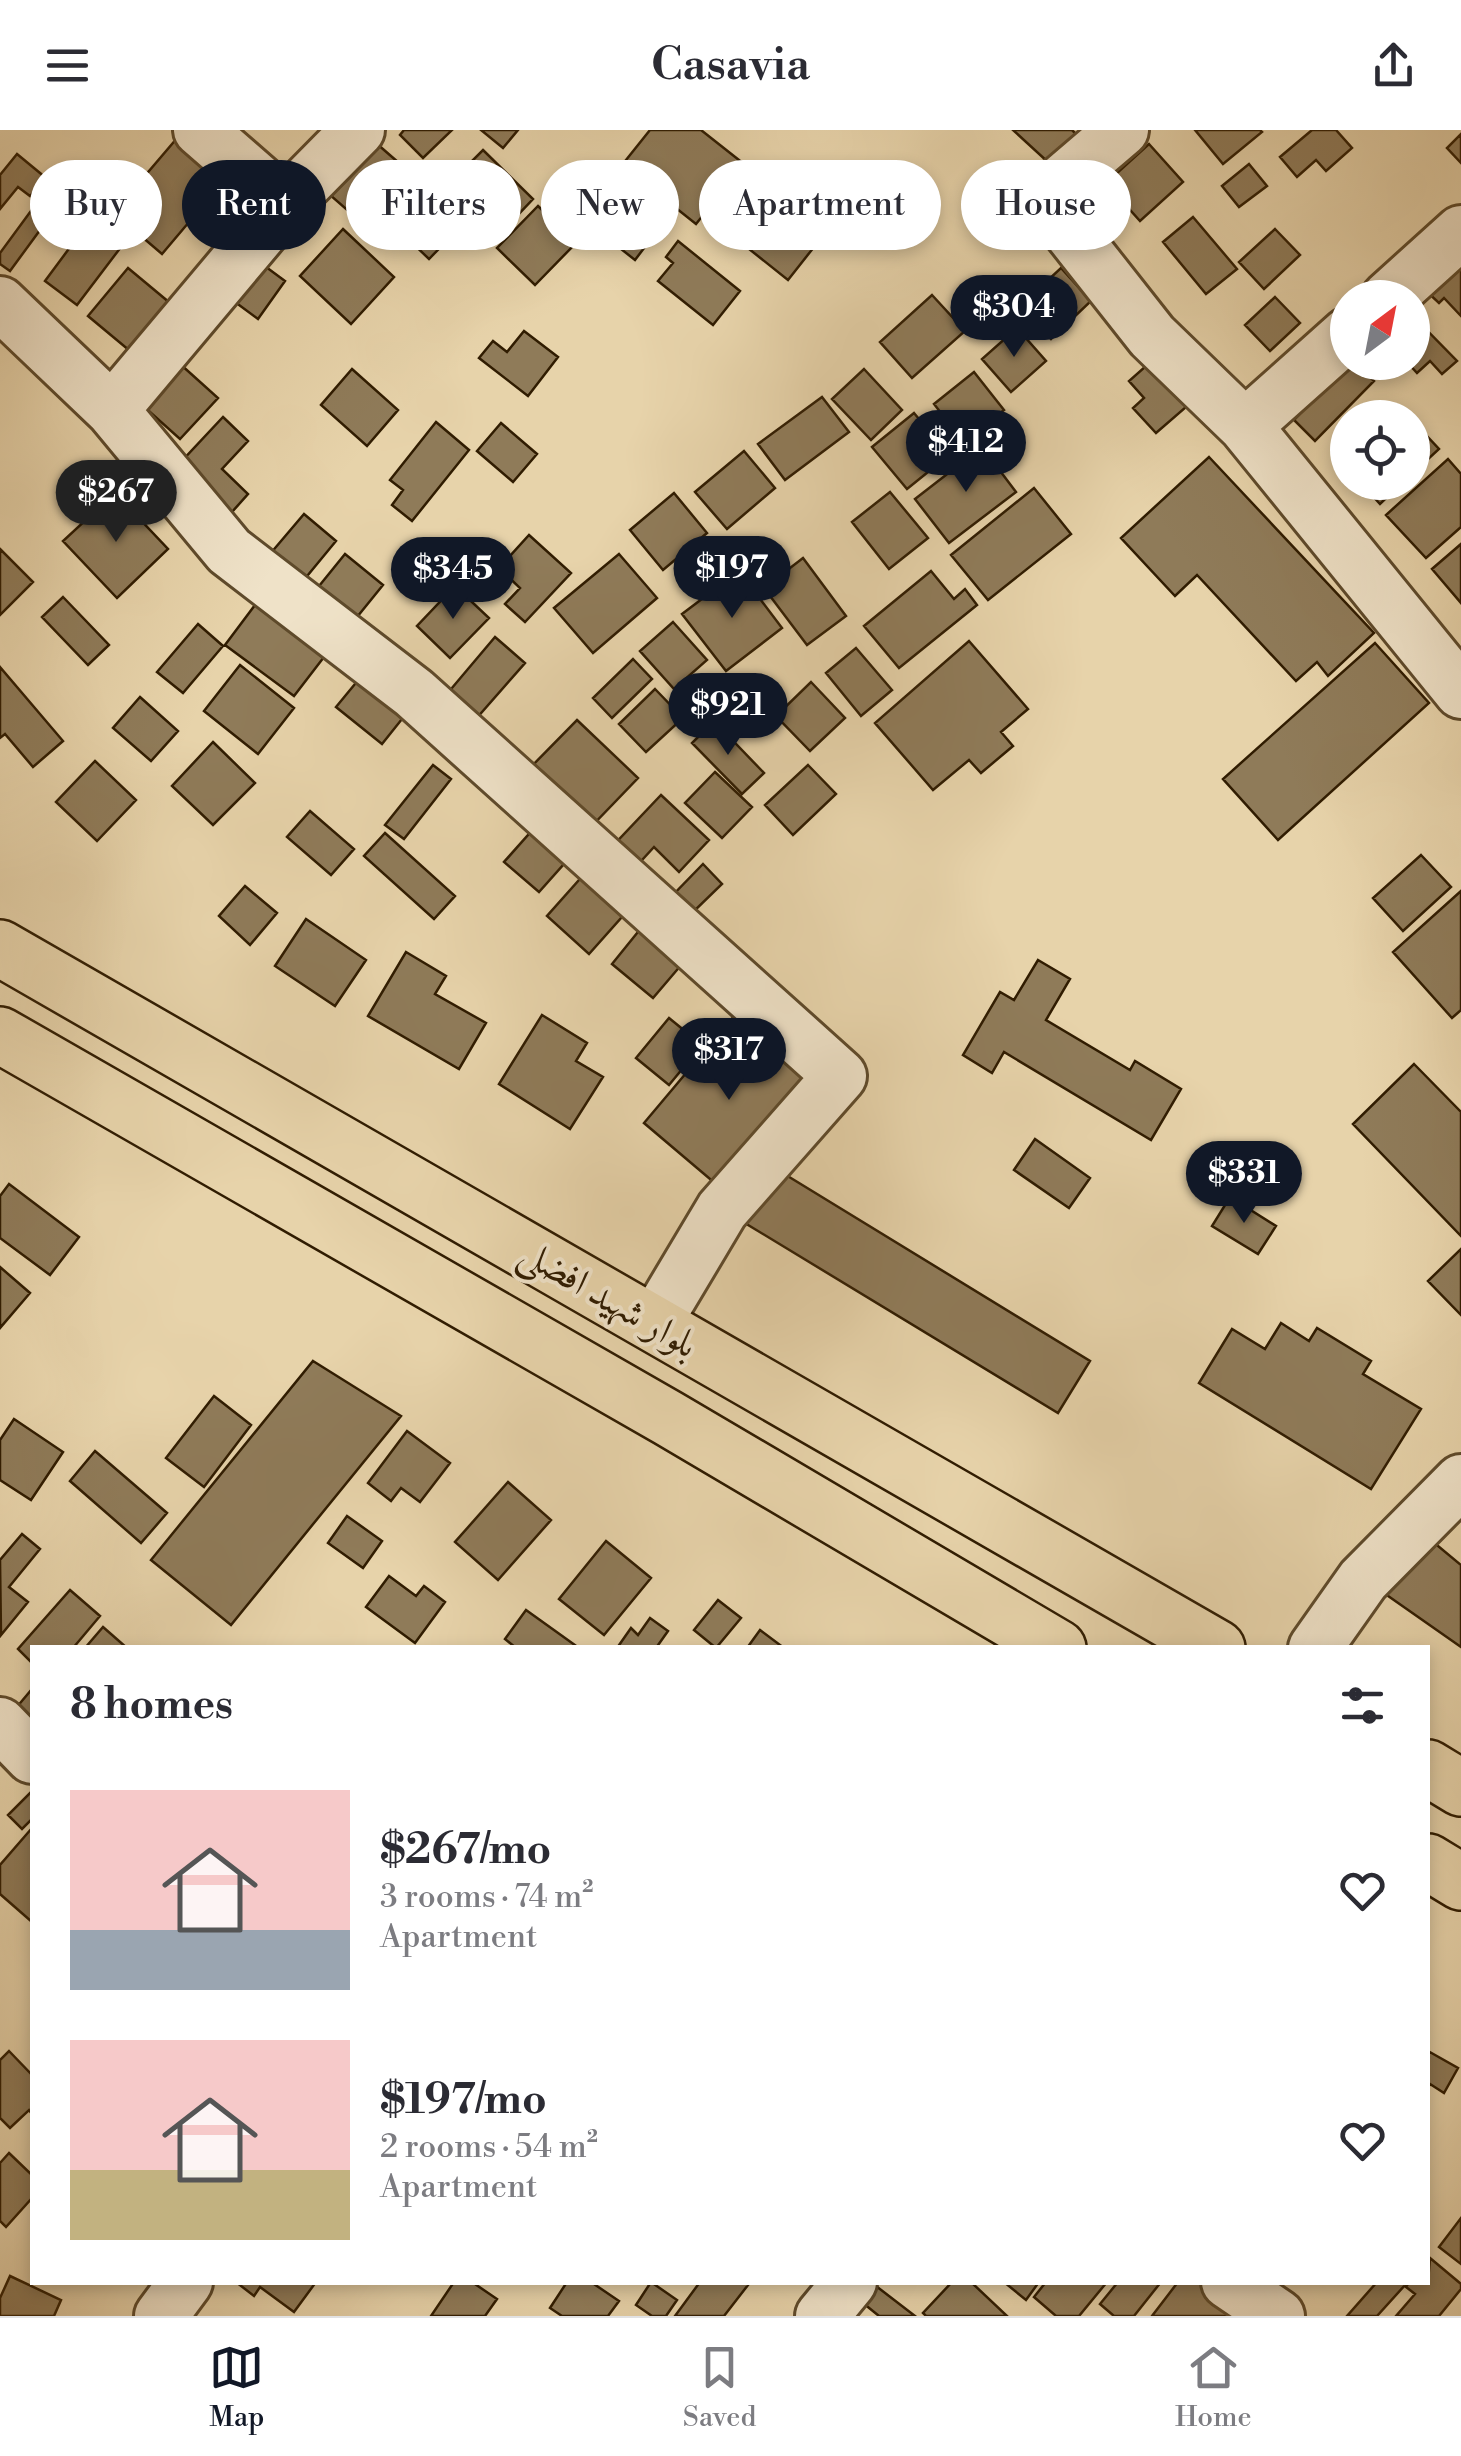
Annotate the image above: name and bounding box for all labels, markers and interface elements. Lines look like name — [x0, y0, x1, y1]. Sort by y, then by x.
text: Casavia — [651, 37, 810, 94]
icon: menu — [40, 38, 95, 93]
icon: share — [1366, 38, 1421, 93]
chip: Buy — [30, 160, 162, 250]
chip: Rent — [182, 160, 326, 250]
chip: Filters — [346, 160, 521, 250]
chip: New — [541, 160, 679, 250]
chip: Apartment — [699, 160, 941, 250]
chip: House — [961, 160, 1131, 250]
pin: $304 — [955, 275, 1073, 360]
north arrow — [1330, 280, 1430, 380]
map controls — [1330, 280, 1430, 500]
text: $304 — [973, 287, 1055, 327]
button: locate — [1330, 400, 1430, 500]
pin: $412 — [907, 410, 1025, 495]
text: $412 — [928, 422, 1004, 462]
pin: $267 — [57, 460, 175, 545]
text: $267 — [78, 472, 154, 512]
pin: $197 — [673, 536, 791, 621]
pin: $345 — [394, 537, 512, 622]
text: $197 — [696, 548, 768, 588]
text: $345 — [413, 549, 493, 589]
pin: $921 — [669, 673, 787, 758]
text: $921 — [691, 685, 765, 725]
pin: $317 — [670, 1018, 788, 1103]
text: $317 — [694, 1030, 764, 1070]
pin: $331 — [1185, 1141, 1303, 1226]
text: $331 — [1208, 1153, 1280, 1193]
street label: بلوار شهید افضلی — [509, 1229, 706, 1372]
icon: filters — [1335, 1678, 1390, 1733]
text: 8 homes — [70, 1679, 233, 1732]
text: $267/mo — [380, 1824, 551, 1877]
icon: home — [150, 1830, 270, 1950]
icon: heart — [1335, 1863, 1390, 1918]
text: 3 rooms · 74 m² — [380, 1877, 593, 1917]
text: Apartment — [380, 1917, 537, 1957]
text: $197/mo — [380, 2074, 547, 2127]
icon: home — [150, 2080, 270, 2200]
icon: heart — [1335, 2113, 1390, 2168]
text: 2 rooms · 54 m² — [380, 2127, 598, 2167]
text: Apartment — [380, 2167, 537, 2207]
tab: Map — [209, 2340, 264, 2435]
tab: Saved — [683, 2340, 756, 2435]
tab: Home — [1175, 2340, 1252, 2435]

